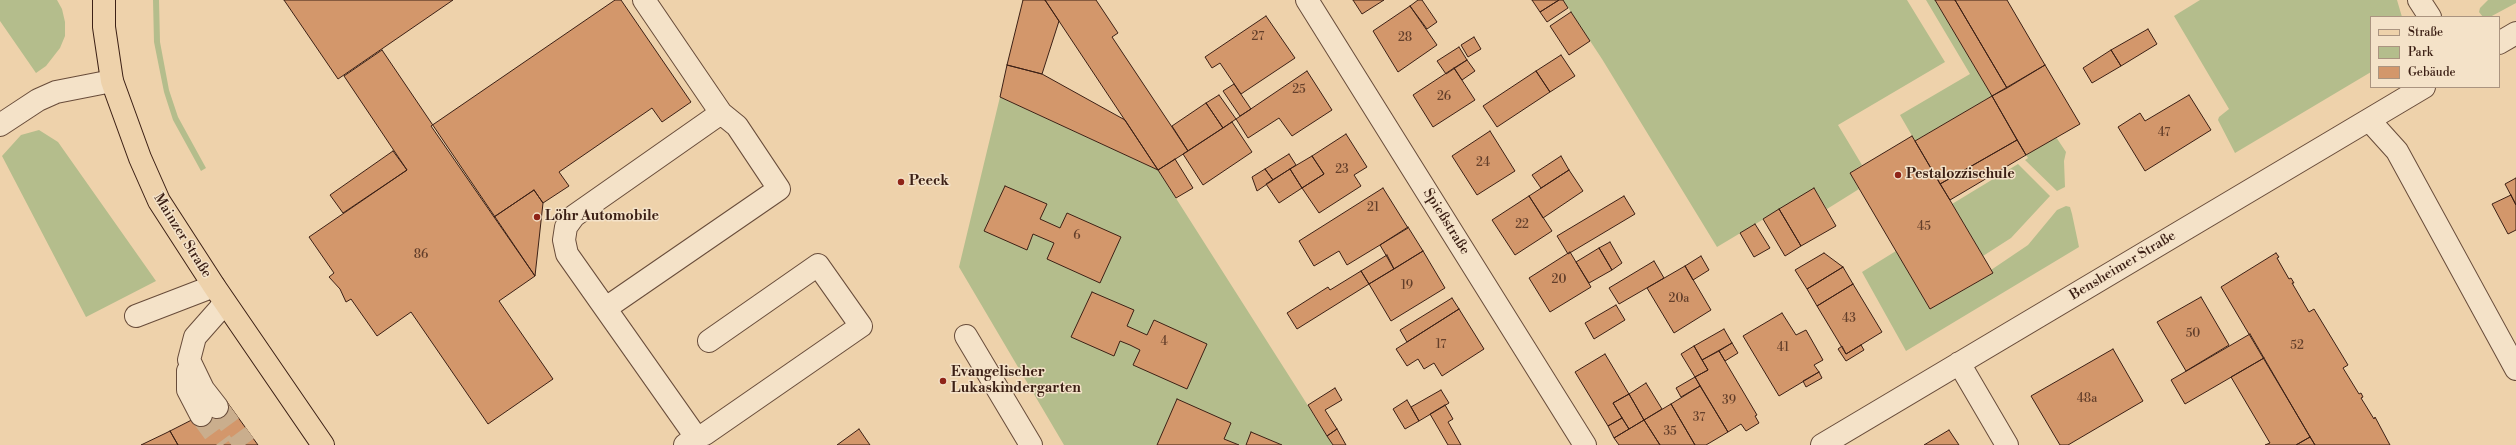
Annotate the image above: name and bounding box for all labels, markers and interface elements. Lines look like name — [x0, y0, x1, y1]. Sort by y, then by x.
legend — [2370, 16, 2500, 88]
text: Straße — [2408, 25, 2443, 40]
house number: 27 — [1252, 30, 1264, 44]
house number: 28 — [1398, 31, 1412, 45]
text: Park — [2408, 45, 2433, 60]
text: Gebäude — [2408, 65, 2456, 80]
house number: 25 — [1292, 83, 1306, 97]
house number: 26 — [1437, 90, 1451, 104]
house number: 47 — [2158, 126, 2170, 140]
house number: 24 — [1476, 156, 1490, 170]
house number: 23 — [1335, 163, 1349, 177]
place label: Pestalozzischule — [1906, 167, 2015, 183]
marker: Pestalozzischule — [1893, 170, 1903, 180]
place label: Peeck — [909, 174, 949, 190]
marker: Peeck — [896, 177, 906, 187]
street label: Spießstraße — [1419, 186, 1473, 258]
street label: Mainzer Straße — [149, 191, 215, 281]
house number: 21 — [1367, 201, 1379, 215]
place label: Löhr Automobile — [545, 209, 659, 225]
marker: Löhr Automobile — [532, 212, 542, 222]
house number: 22 — [1515, 218, 1529, 232]
house number: 45 — [1917, 220, 1931, 234]
street label: Bensheimer Straße — [2067, 228, 2179, 304]
house number: 6 — [1073, 229, 1081, 243]
house number: 86 — [414, 248, 428, 262]
house number: 20 — [1552, 273, 1566, 287]
house number: 19 — [1401, 279, 1413, 293]
house number: 20a — [1669, 292, 1689, 306]
house number: 43 — [1842, 312, 1856, 326]
house number: 50 — [2186, 327, 2200, 341]
house number: 4 — [1160, 335, 1168, 349]
house number: 17 — [1436, 338, 1446, 352]
house number: 52 — [2290, 339, 2304, 353]
house number: 41 — [1777, 341, 1789, 355]
place label: Evangelischer Lukaskindergarten — [951, 365, 1081, 398]
marker: Evangelischer Lukaskindergarten — [938, 376, 948, 386]
house number: 48a — [2077, 392, 2097, 406]
house number: 39 — [1722, 394, 1736, 408]
house number: 37 — [1693, 411, 1705, 425]
house number: 35 — [1663, 425, 1677, 439]

